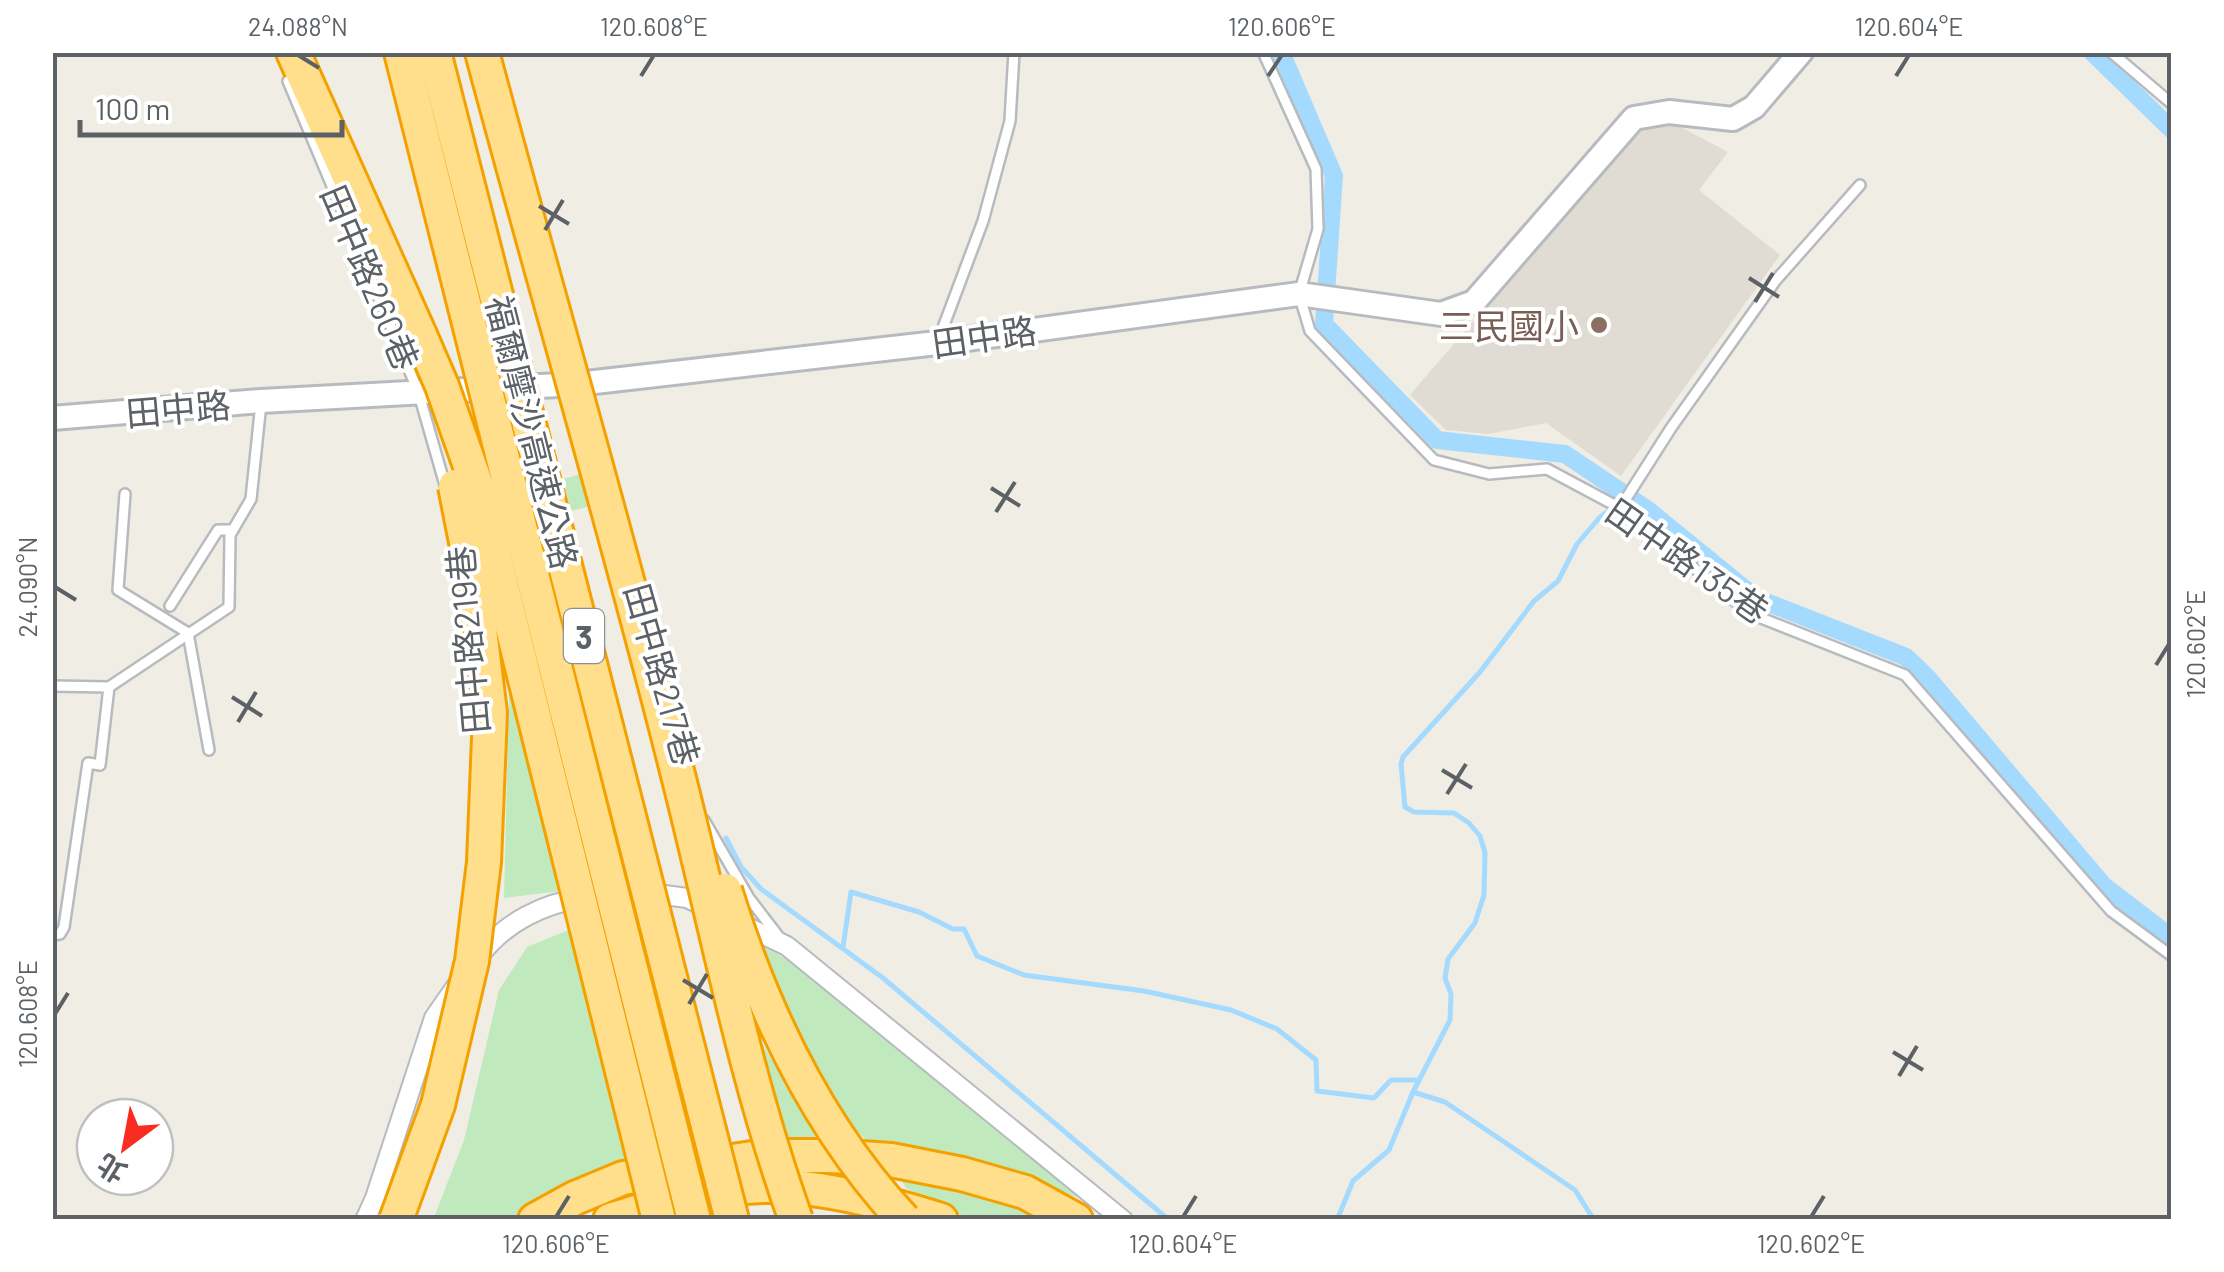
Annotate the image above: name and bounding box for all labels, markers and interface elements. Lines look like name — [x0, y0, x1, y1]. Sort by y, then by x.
text: 24.088°N — [248, 11, 348, 41]
text: 120.608°E — [600, 11, 708, 41]
text: 120.606°E — [1228, 11, 1336, 41]
text: 120.604°E — [1855, 11, 1963, 41]
scale bar — [80, 75, 342, 137]
text: 100 m — [95, 90, 170, 126]
street label: 田中路260巷 — [313, 178, 429, 376]
street label: 福爾摩沙高速公路 — [479, 291, 587, 573]
place label: 三民國小 — [1439, 304, 1579, 346]
street label: 田中路 — [929, 308, 1039, 364]
marker: 三民國小 — [1588, 314, 1610, 336]
street label: 田中路 — [124, 383, 232, 433]
street label: 田中路135巷 — [1599, 489, 1777, 631]
text: 24.090°N — [12, 537, 42, 637]
street label: 田中路219巷 — [438, 544, 496, 736]
street label: 田中路217巷 — [617, 578, 709, 770]
text: 120.602°E — [2180, 590, 2210, 698]
road number: 3 — [564, 609, 604, 663]
text: 120.608°E — [12, 960, 42, 1068]
north arrow — [75, 1097, 175, 1197]
text: 北 — [90, 1147, 132, 1191]
text: 120.606°E — [502, 1228, 610, 1258]
text: 120.604°E — [1129, 1228, 1237, 1258]
text: 120.602°E — [1757, 1228, 1865, 1258]

